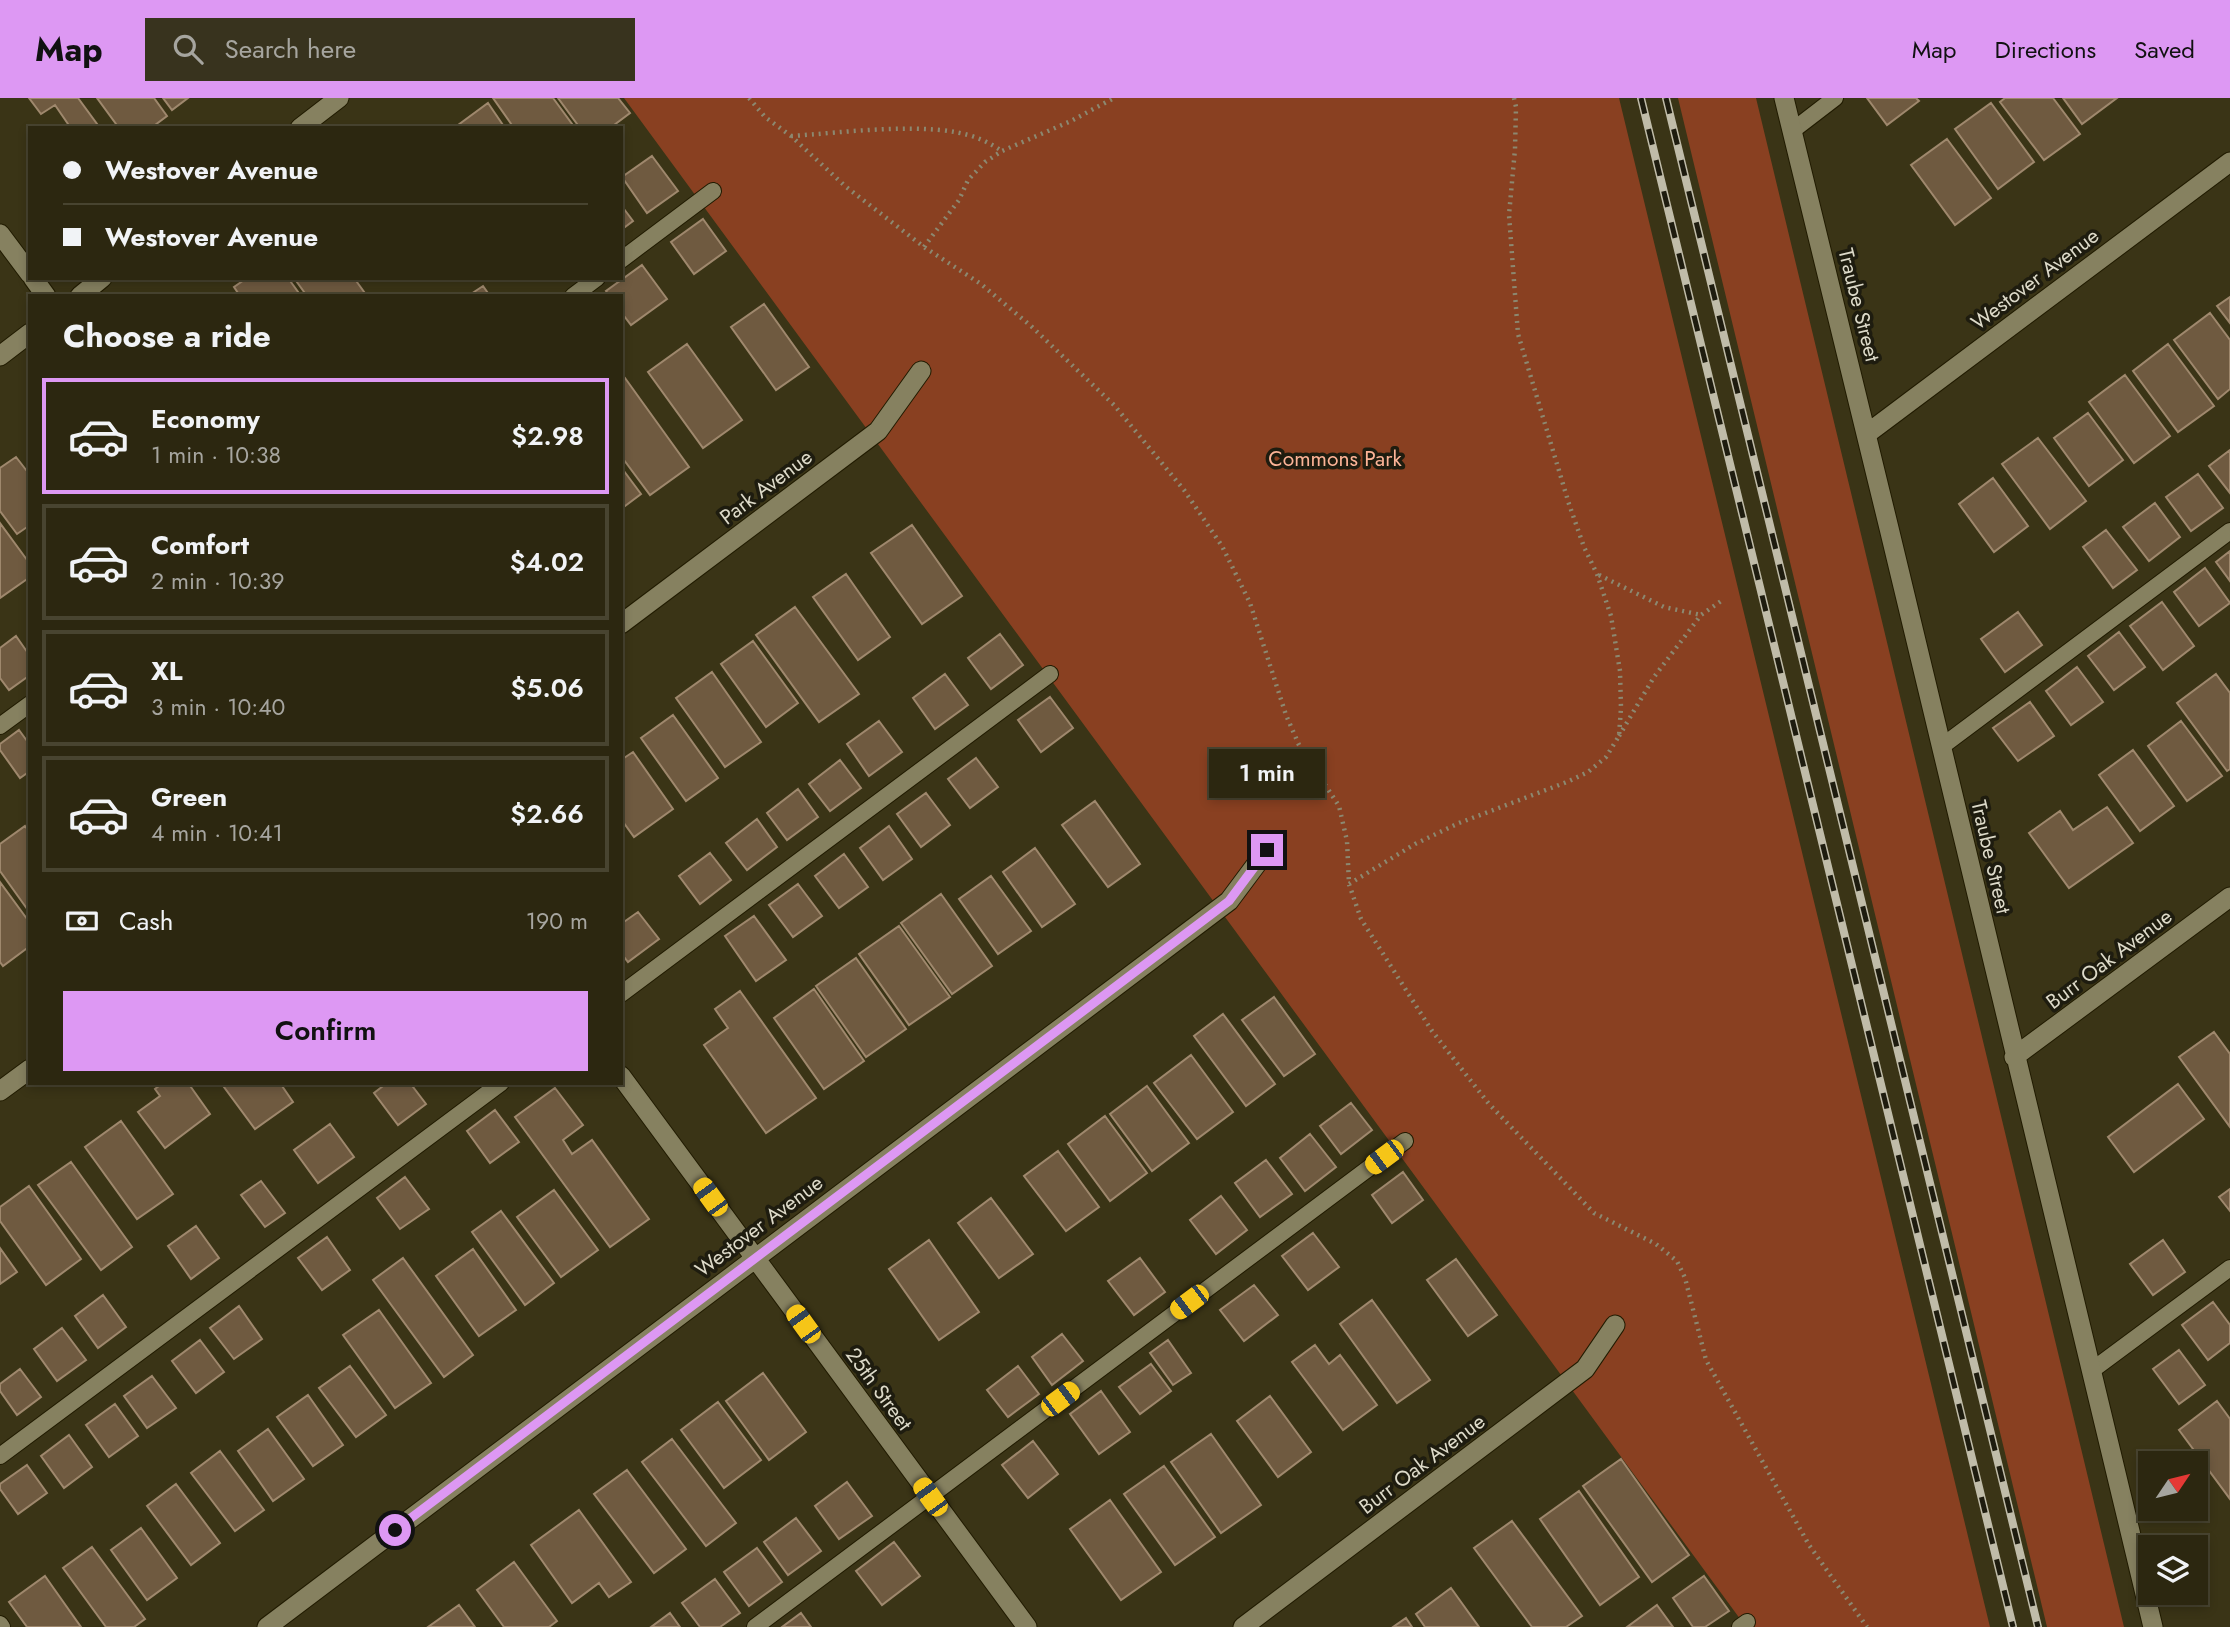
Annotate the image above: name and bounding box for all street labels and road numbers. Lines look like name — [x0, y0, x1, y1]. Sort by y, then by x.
street label: Westover Avenue — [1965, 221, 2105, 337]
street label: Traube Street — [1830, 245, 1888, 365]
street label: Park Avenue — [713, 442, 819, 532]
street label: Traube Street — [1963, 797, 2019, 917]
street label: Burr Oak Avenue — [2040, 901, 2179, 1016]
street label: Westover Avenue — [689, 1168, 829, 1284]
street label: 25th Street — [839, 1341, 919, 1437]
street label: Burr Oak Avenue — [1353, 1406, 1492, 1521]

